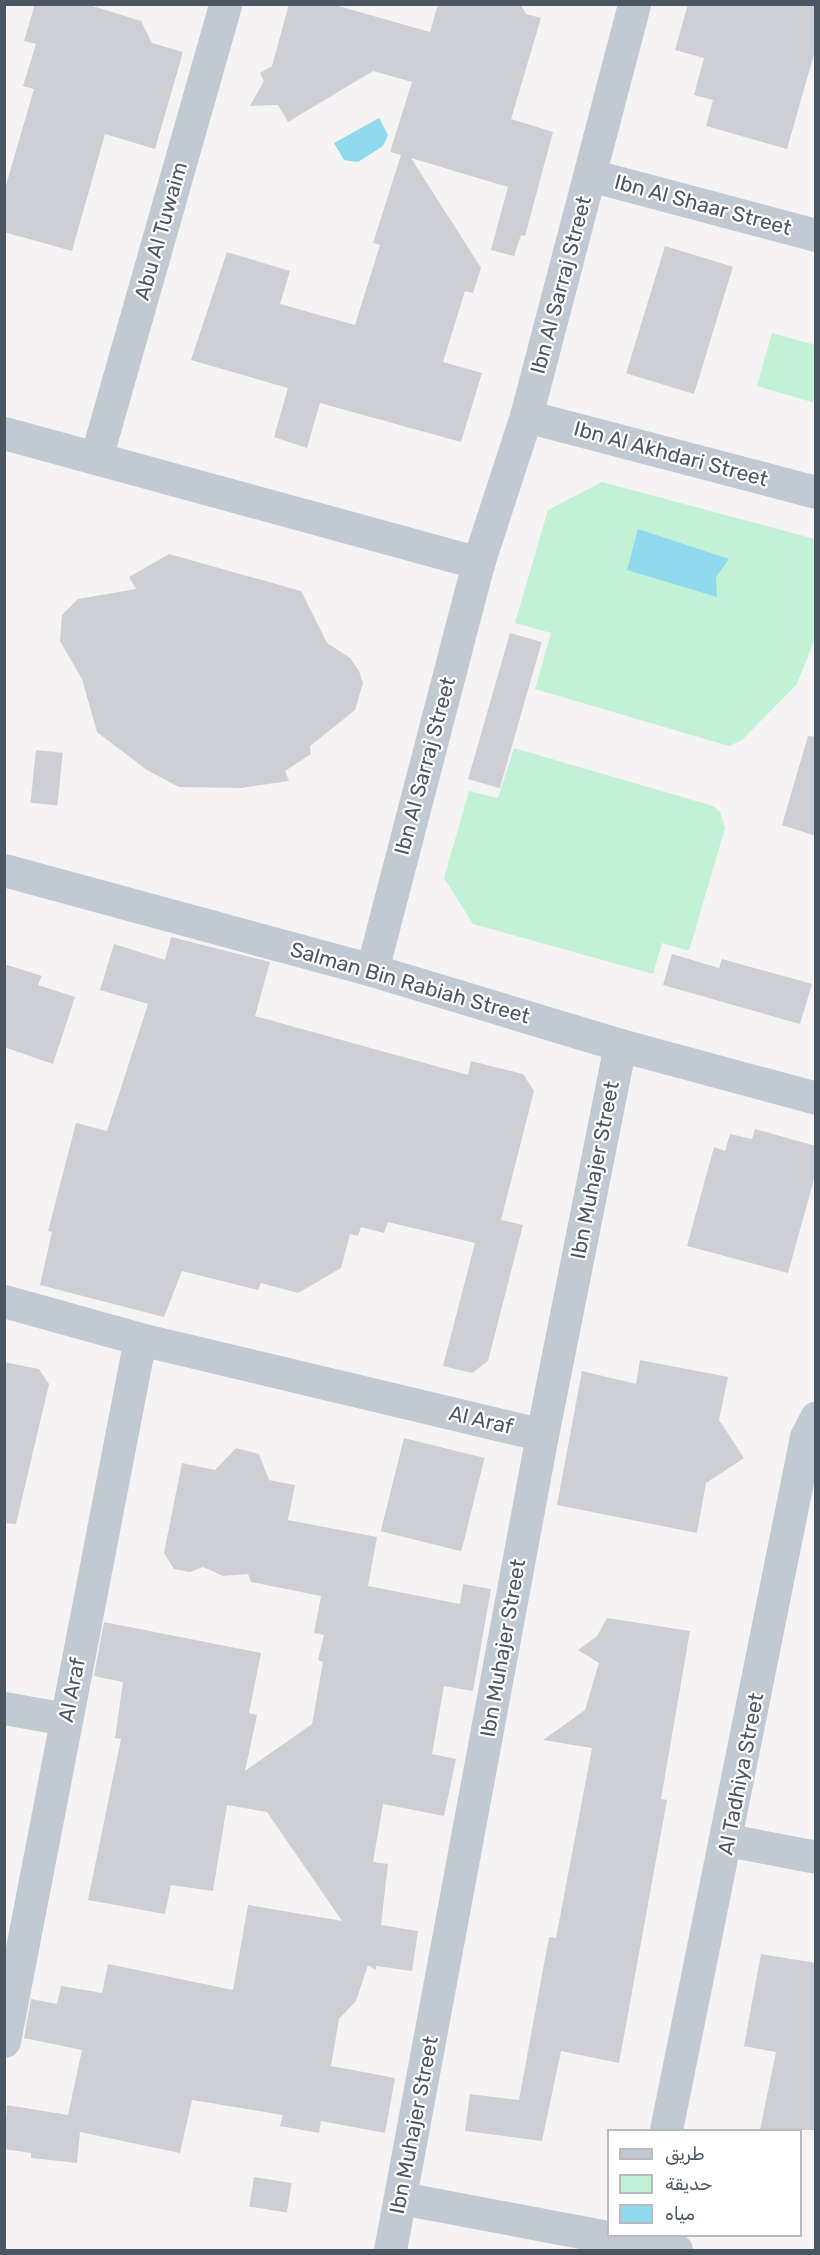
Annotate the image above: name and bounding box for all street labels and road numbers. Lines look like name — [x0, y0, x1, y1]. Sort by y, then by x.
street label: Abu Al Tuwaim — [129, 158, 193, 304]
street label: Ibn Al Shaar Street — [611, 169, 795, 241]
street label: Ibn Al Sarraj Street — [525, 193, 597, 377]
street label: Ibn Al Akhdari Street — [571, 416, 771, 492]
street label: Ibn Al Sarraj Street — [389, 674, 461, 858]
street label: Salman Bin Rabiah Street — [287, 937, 533, 1029]
street label: Ibn Muhajer Street — [565, 1079, 625, 1261]
street label: Al Araf — [446, 1400, 516, 1440]
street label: Ibn Muhajer Street — [475, 1557, 531, 1739]
street label: Al Araf — [53, 1655, 91, 1725]
street label: Al Tadhiya Street — [713, 1691, 769, 1857]
street label: Ibn Muhajer Street — [384, 2034, 444, 2216]

